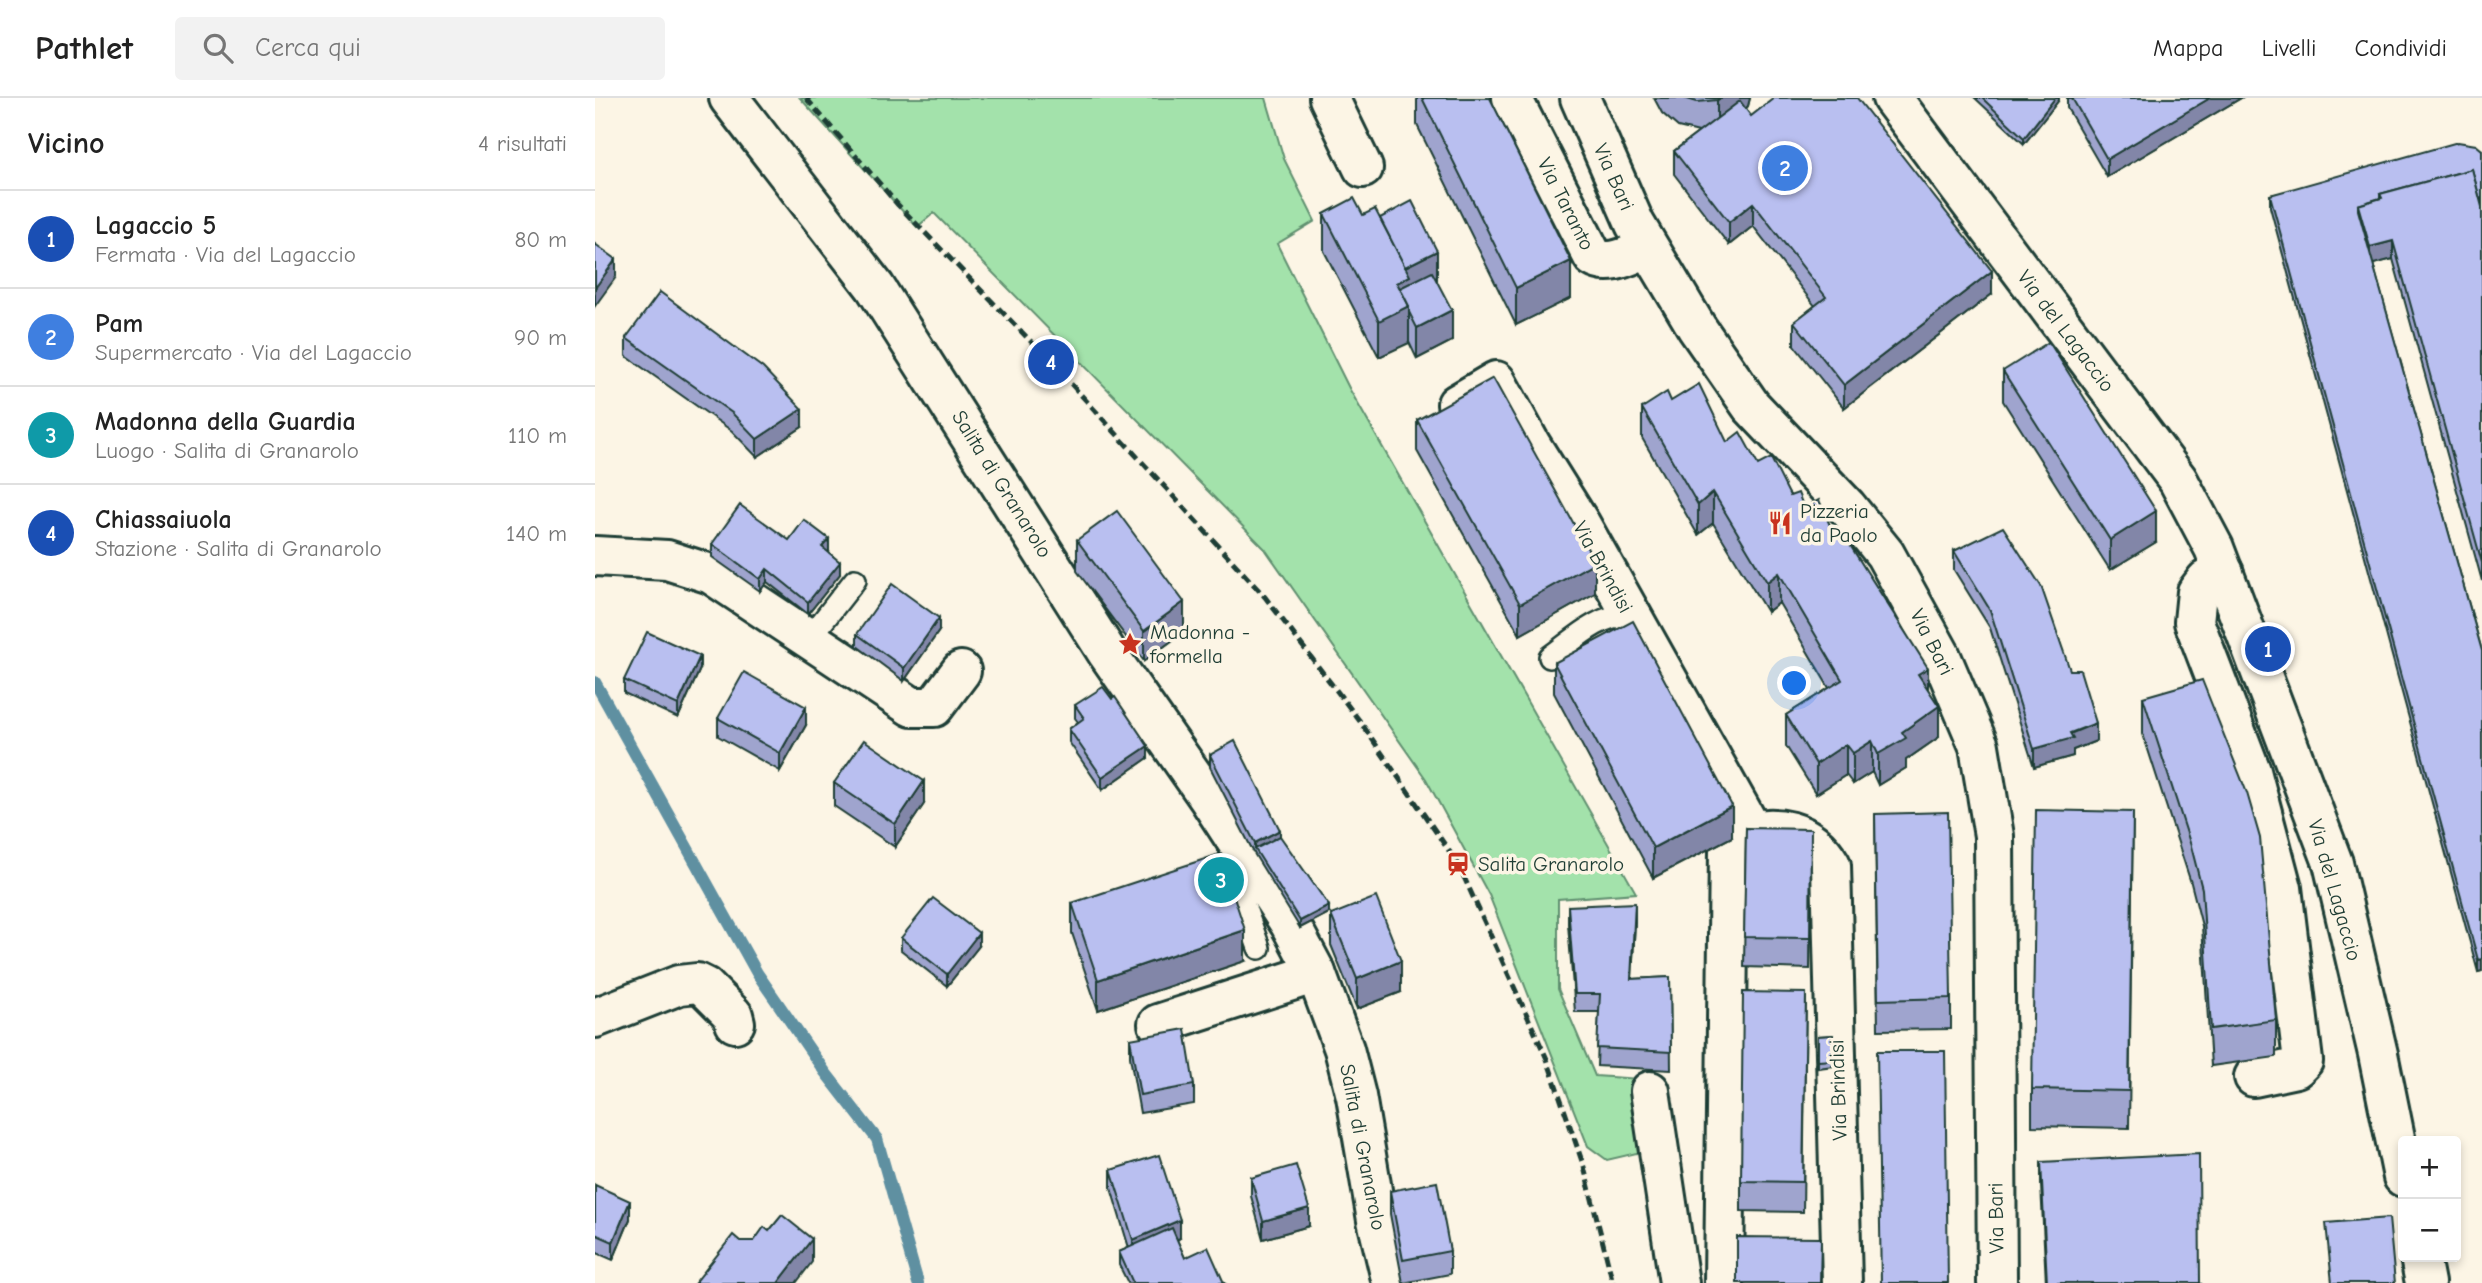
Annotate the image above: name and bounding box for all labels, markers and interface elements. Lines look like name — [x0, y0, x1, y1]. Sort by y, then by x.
search box — [175, 17, 665, 80]
text: Pathlet — [35, 29, 133, 67]
icon: search — [199, 29, 237, 67]
text: Cerca qui — [255, 33, 361, 63]
text: Mappa — [2153, 34, 2223, 62]
text: Livelli — [2261, 34, 2316, 62]
text: Condividi — [2354, 34, 2447, 62]
text: Vicino — [28, 126, 105, 161]
text: 4 risultati — [478, 130, 567, 157]
street label: Via Bari — [1589, 140, 1639, 214]
pin: 2 — [1762, 142, 1808, 194]
street label: Via Taranto — [1532, 154, 1600, 254]
text: Lagaccio 5 — [95, 211, 216, 241]
text: 1 — [46, 226, 56, 253]
text: 80 m — [514, 226, 567, 253]
text: Fermata · Via del Lagaccio — [95, 241, 356, 268]
street label: Via del Lagaccio — [2012, 265, 2120, 397]
text: Pam — [95, 309, 143, 339]
text: 2 — [45, 324, 57, 351]
text: 90 m — [514, 324, 567, 351]
pin: 4 — [1028, 336, 1074, 388]
text: Supermercato · Via del Lagaccio — [95, 339, 412, 366]
street label: Salita di Granarolo — [947, 406, 1057, 562]
text: Madonna della Guardia — [95, 407, 356, 437]
text: 3 — [45, 422, 57, 449]
text: 110 m — [508, 422, 567, 449]
text: Luogo · Salita di Granarolo — [95, 437, 359, 464]
place label: Pizzeria da Paolo — [1800, 499, 1878, 547]
text: Chiassaiuola — [95, 505, 232, 535]
restaurant icon: Pizzeria da Paolo — [1766, 509, 1794, 537]
street label: Via Brindisi — [1568, 517, 1638, 617]
text: 4 — [46, 520, 56, 547]
text: 140 m — [506, 520, 567, 547]
text: Stazione · Salita di Granarolo — [95, 535, 382, 562]
street label: Via Bari — [1905, 605, 1959, 679]
place label: Madonna - formella — [1149, 620, 1250, 668]
pin: 1 — [2245, 623, 2291, 675]
place icon: Madonna - formella — [1116, 630, 1144, 658]
your location — [1777, 666, 1811, 700]
street label: Via del Lagaccio — [2303, 816, 2367, 964]
station icon: Salita Granarolo — [1444, 850, 1472, 878]
place label: Salita Granarolo — [1478, 852, 1624, 876]
pin: 3 — [1198, 854, 1244, 906]
street label: Via Brindisi — [1824, 1039, 1852, 1141]
street label: Salita di Granarolo — [1335, 1062, 1391, 1232]
map controls — [2398, 1136, 2461, 1262]
button: + — [2398, 1136, 2461, 1199]
street label: Via Bari — [1983, 1182, 2009, 1254]
button: − — [2398, 1199, 2461, 1262]

